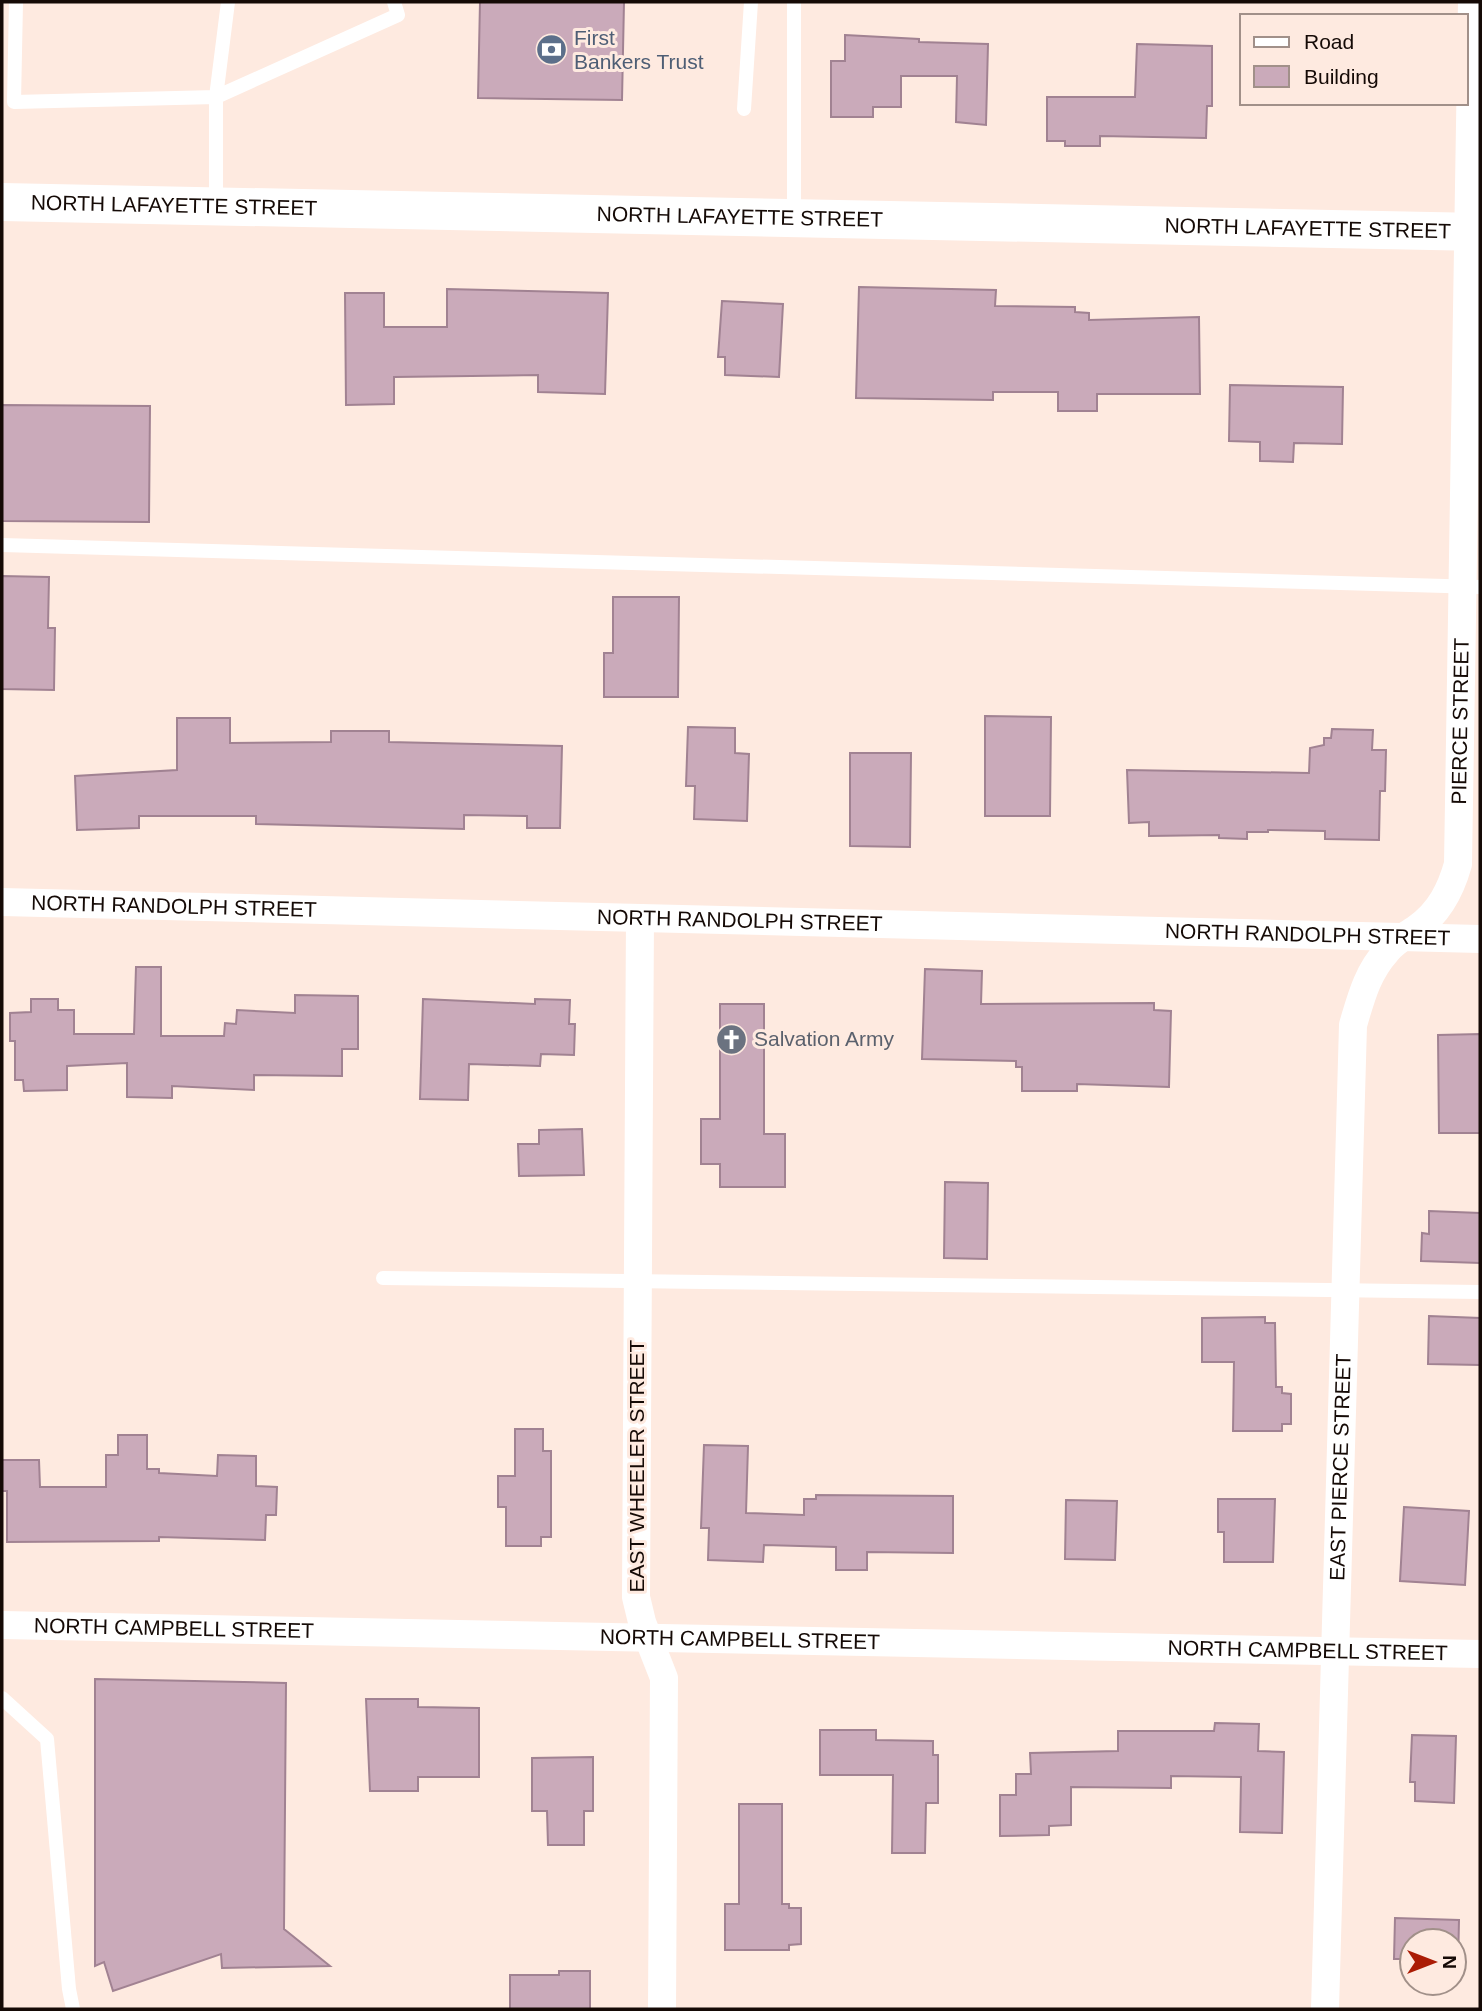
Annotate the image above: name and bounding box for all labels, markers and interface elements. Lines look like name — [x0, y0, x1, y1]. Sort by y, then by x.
legend — [1240, 14, 1468, 105]
place label: First Bankers Trust — [574, 26, 704, 73]
text: Road — [1304, 30, 1354, 53]
bank icon: First Bankers Trust — [534, 33, 568, 67]
text: Building — [1304, 65, 1379, 88]
street label: NORTH LAFAYETTE STREET — [31, 191, 318, 219]
street label: NORTH LAFAYETTE STREET — [596, 202, 883, 231]
street label: NORTH LAFAYETTE STREET — [1164, 214, 1451, 242]
street label: PIERCE STREET — [1447, 637, 1473, 805]
street label: NORTH RANDOLPH STREET — [31, 891, 317, 921]
street label: NORTH RANDOLPH STREET — [597, 905, 883, 935]
street label: NORTH RANDOLPH STREET — [1165, 919, 1451, 949]
church icon: Salvation Army — [714, 1022, 748, 1056]
place label: Salvation Army — [754, 1027, 895, 1050]
street label: EAST WHEELER STREET — [625, 1339, 648, 1592]
street label: EAST PIERCE STREET — [1325, 1353, 1355, 1581]
street label: NORTH CAMPBELL STREET — [34, 1614, 314, 1642]
street label: NORTH CAMPBELL STREET — [600, 1625, 880, 1653]
street label: NORTH CAMPBELL STREET — [1167, 1636, 1448, 1664]
north arrow — [1398, 1927, 1468, 1997]
text: N — [1439, 1955, 1460, 1969]

